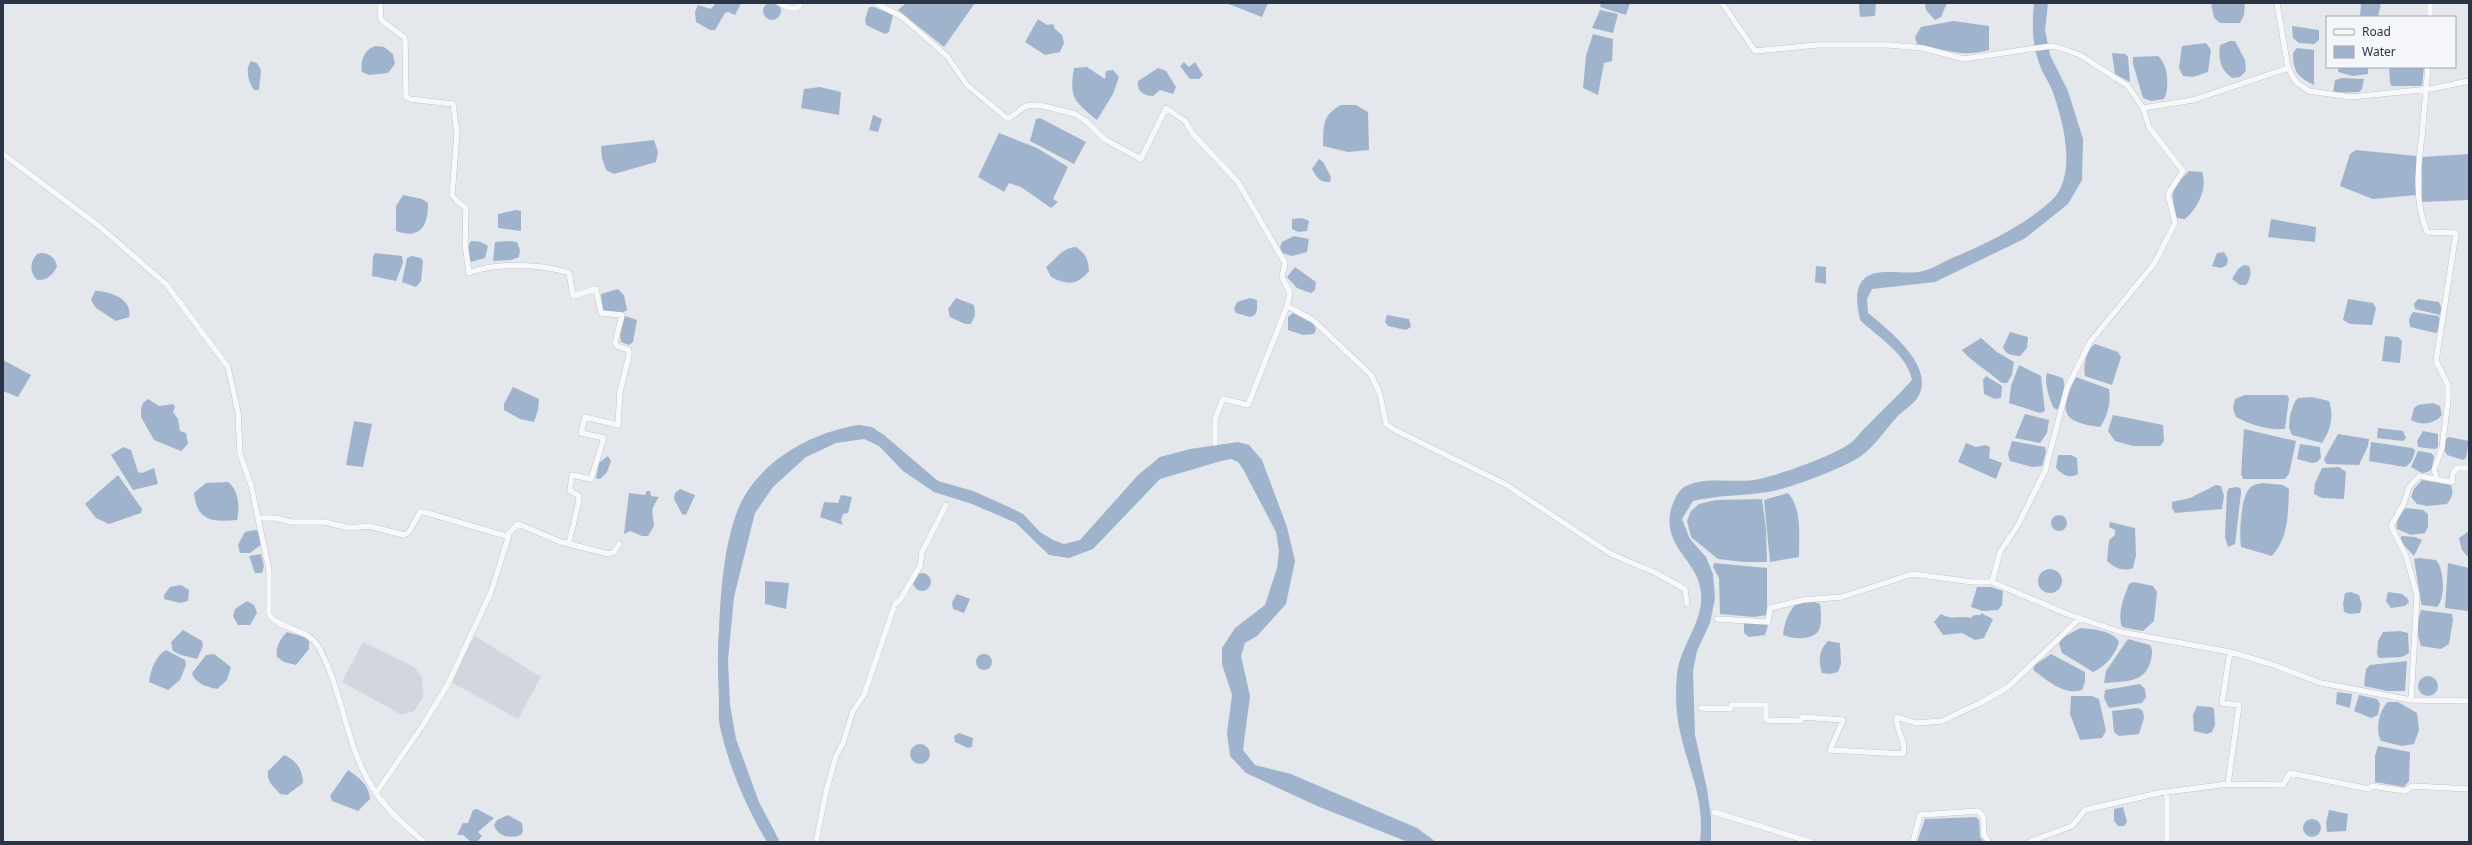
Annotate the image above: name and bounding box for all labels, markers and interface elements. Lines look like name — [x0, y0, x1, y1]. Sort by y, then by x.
legend — [2326, 16, 2456, 68]
text: Road — [2362, 23, 2391, 40]
text: Water — [2362, 43, 2396, 60]

